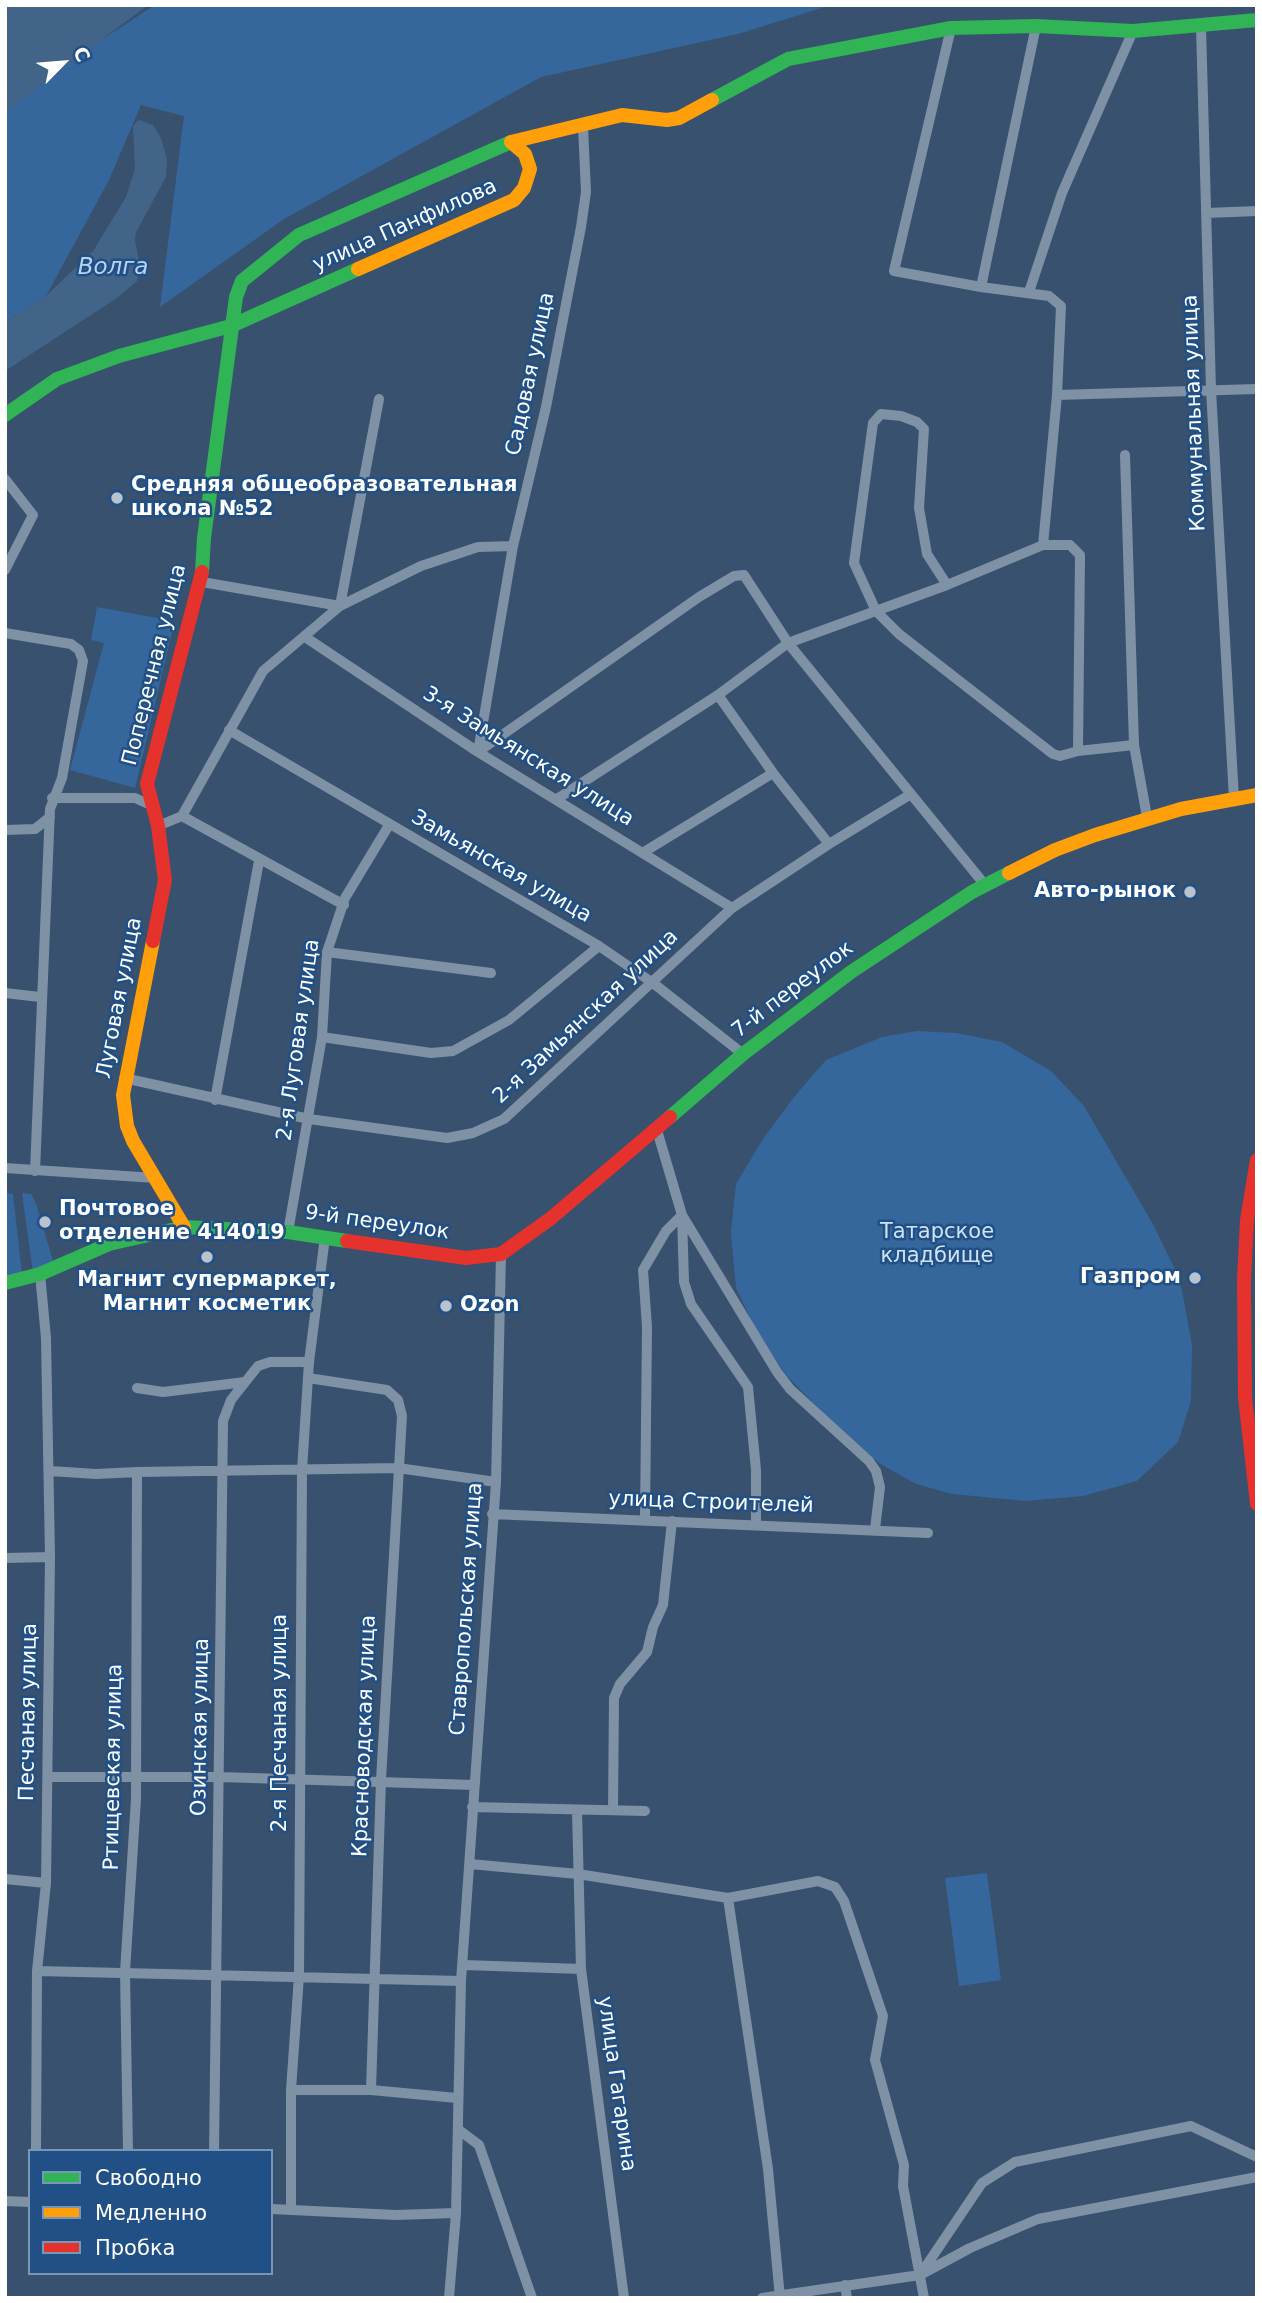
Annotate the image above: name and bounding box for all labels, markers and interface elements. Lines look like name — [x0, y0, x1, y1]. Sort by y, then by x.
north arrow — [28, 28, 98, 98]
text: С — [69, 43, 95, 65]
street label: улица Панфилова — [309, 174, 501, 278]
water label: Волга — [78, 254, 148, 282]
street label: Садовая улица — [501, 290, 561, 458]
street label: Коммунальная улица — [1178, 294, 1212, 532]
place label: Средняя общеобразовательная школа №52 — [131, 473, 518, 523]
marker: Средняя общеобразовательная школа №52 — [109, 490, 125, 506]
street label: Поперечная улица — [118, 562, 192, 768]
street label: 3-я Замьянская улица — [418, 682, 638, 832]
street label: Замьянская улица — [406, 805, 596, 929]
place label: Авто-рынок — [1034, 879, 1176, 905]
marker: Авто-рынок — [1182, 884, 1198, 900]
street label: Луговая улица — [92, 915, 148, 1081]
street label: 2-я Замьянская улица — [488, 925, 684, 1109]
street label: 7-й переулок — [727, 936, 859, 1044]
street label: 2-я Луговая улица — [272, 937, 326, 1143]
place label: Почтовое отделение 414019 — [59, 1197, 285, 1247]
street label: 9-й переулок — [303, 1200, 451, 1246]
marker: Почтовое отделение 414019 — [37, 1214, 53, 1230]
park label: Татарское кладбище — [880, 1220, 994, 1270]
marker: Магнит супермаркет, Магнит косметик — [199, 1249, 215, 1265]
place label: Газпром — [1080, 1265, 1181, 1291]
place label: Магнит супермаркет, Магнит косметик — [77, 1268, 337, 1318]
marker: Газпром — [1187, 1270, 1203, 1286]
place label: Ozon — [460, 1293, 519, 1319]
marker: Ozon — [438, 1298, 454, 1314]
street label: Ставропольская улица — [446, 1482, 488, 1736]
street label: улица Строителей — [608, 1487, 814, 1519]
street label: 2-я Песчаная улица — [268, 1614, 294, 1832]
street label: Красноводская улица — [348, 1615, 382, 1857]
street label: Песчаная улица — [15, 1623, 43, 1801]
street label: Озинская улица — [187, 1638, 215, 1816]
street label: Ртищевская улица — [100, 1663, 128, 1871]
street label: улица Гагарина — [591, 1995, 641, 2173]
legend — [28, 2149, 273, 2275]
text: Свободно — [95, 2166, 202, 2190]
text: Медленно — [95, 2201, 207, 2225]
text: Пробка — [95, 2236, 175, 2260]

